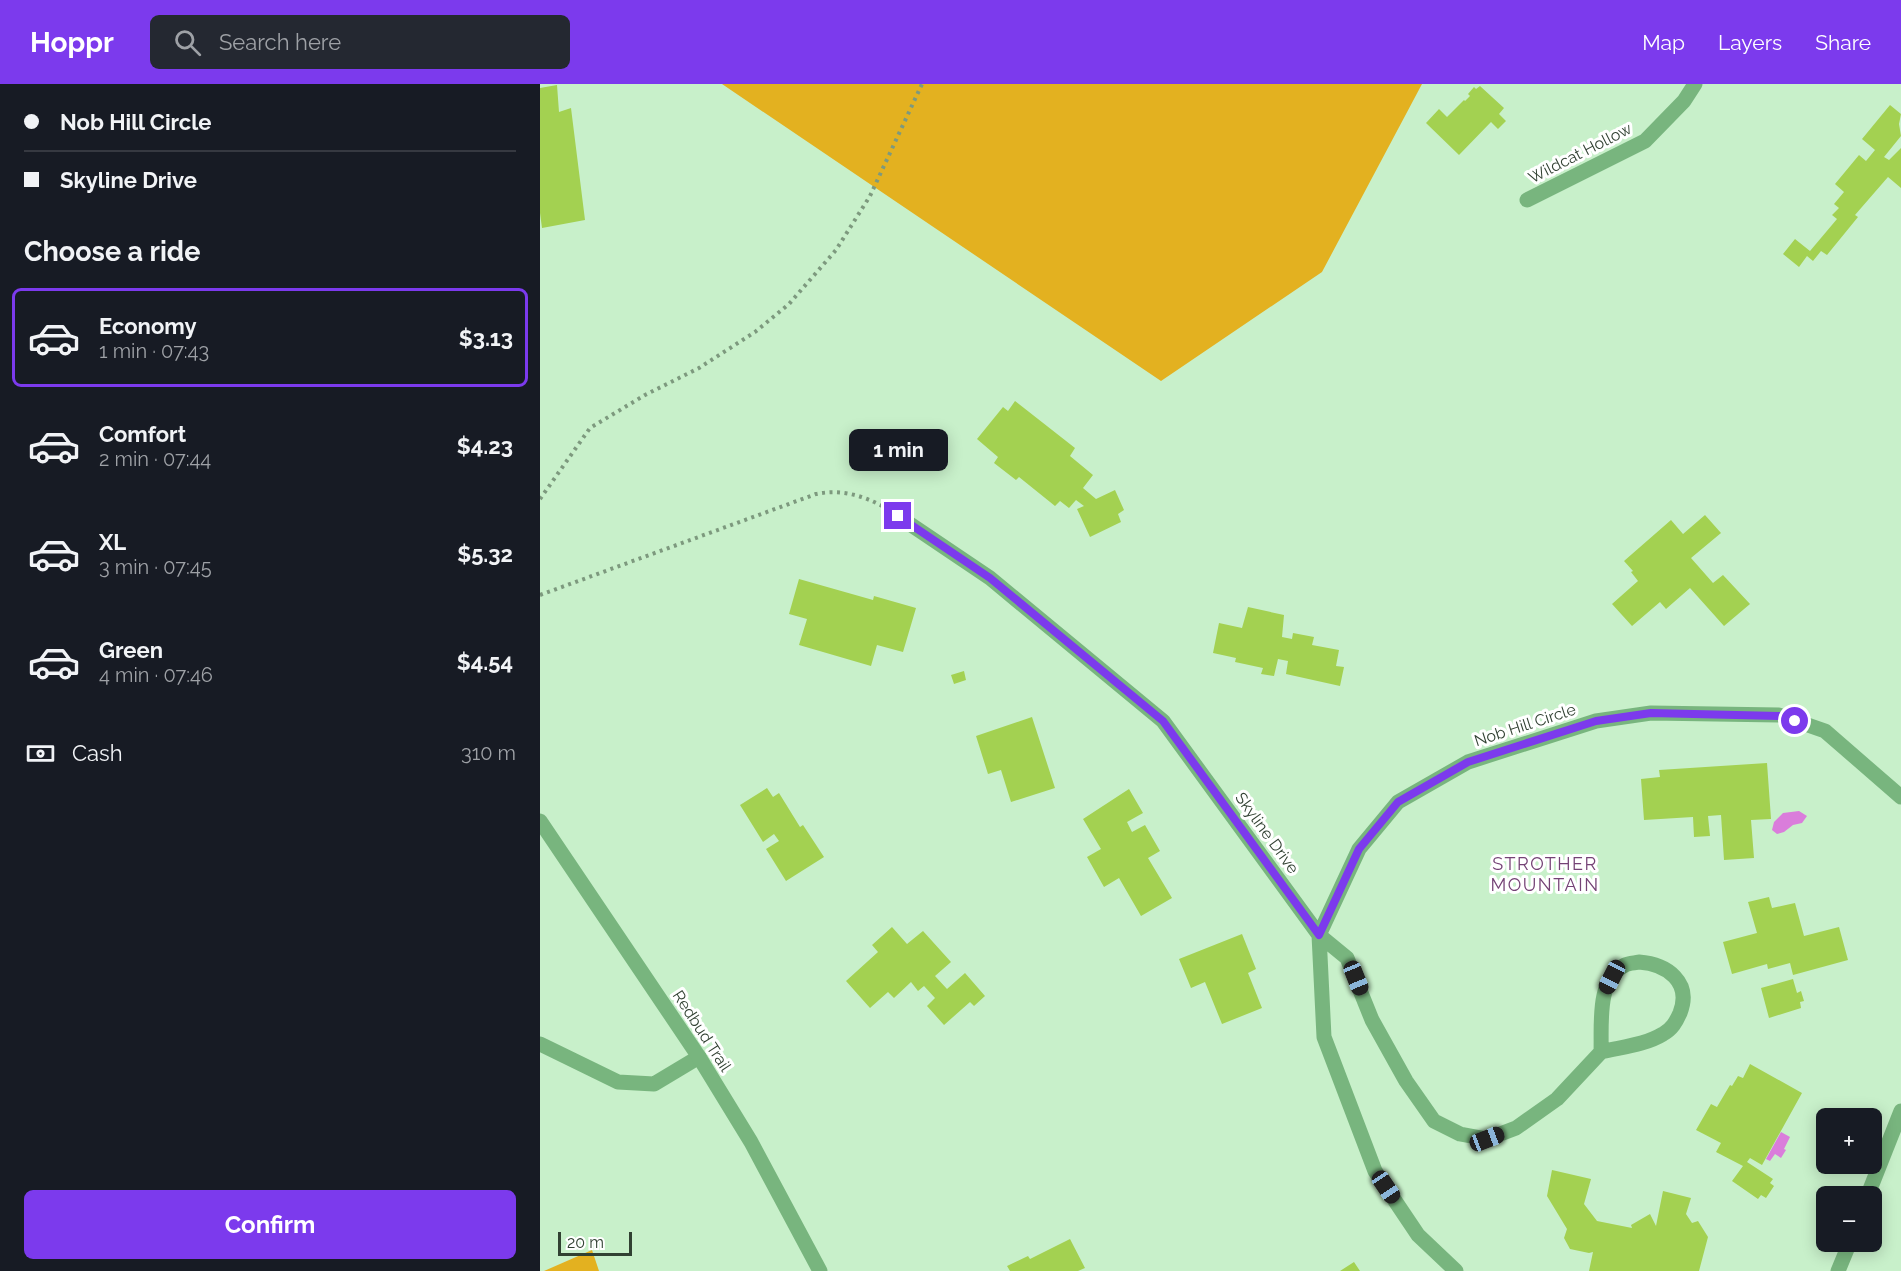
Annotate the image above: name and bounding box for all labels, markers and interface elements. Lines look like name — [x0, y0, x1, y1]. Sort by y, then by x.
search box — [150, 15, 570, 69]
text: Hoppr — [30, 26, 114, 59]
icon: search — [171, 26, 204, 59]
text: Search here — [219, 29, 341, 55]
text: Map — [1642, 30, 1685, 55]
text: Layers — [1718, 30, 1782, 55]
text: Share — [1815, 30, 1871, 55]
text: Nob Hill Circle — [60, 109, 211, 135]
street label: Wildcat Hollow — [1525, 119, 1635, 187]
text: Skyline Drive — [60, 167, 197, 193]
text: Choose a ride — [24, 236, 200, 267]
icon: car — [27, 311, 81, 365]
text: Economy — [99, 313, 197, 339]
text: $3.13 — [459, 325, 513, 351]
text: 1 min · 07:43 — [99, 339, 209, 363]
icon: car — [27, 419, 81, 473]
text: Comfort — [99, 421, 186, 447]
callout: 1 min — [848, 429, 947, 471]
text: $4.23 — [457, 433, 513, 459]
text: 1 min — [873, 438, 924, 462]
text: 2 min · 07:44 — [99, 447, 211, 471]
route end — [884, 502, 911, 529]
icon: car — [27, 527, 81, 581]
text: XL — [99, 529, 126, 555]
text: $5.32 — [457, 541, 513, 567]
text: 3 min · 07:45 — [99, 555, 212, 579]
icon: car — [27, 635, 81, 689]
text: Green — [99, 637, 163, 663]
text: $4.54 — [457, 649, 513, 675]
text: 4 min · 07:46 — [99, 663, 213, 687]
street label: Nob Hill Circle — [1472, 700, 1578, 750]
route start — [1781, 707, 1808, 734]
icon: cash — [24, 737, 57, 770]
text: Cash — [72, 740, 123, 766]
text: 310 m — [461, 741, 516, 765]
street label: Skyline Drive — [1231, 789, 1303, 877]
district label: STROTHER MOUNTAIN — [1490, 853, 1600, 895]
car — [1596, 957, 1628, 997]
car — [1341, 958, 1371, 998]
street label: Redbud Trail — [669, 987, 736, 1076]
map controls — [1816, 1108, 1882, 1252]
button: + — [1816, 1108, 1882, 1174]
car — [1467, 1124, 1507, 1154]
car — [1368, 1167, 1404, 1207]
button: − — [1816, 1186, 1882, 1252]
button: Confirm — [24, 1190, 516, 1259]
scale bar — [558, 1229, 632, 1256]
text: 20 m — [567, 1233, 604, 1252]

